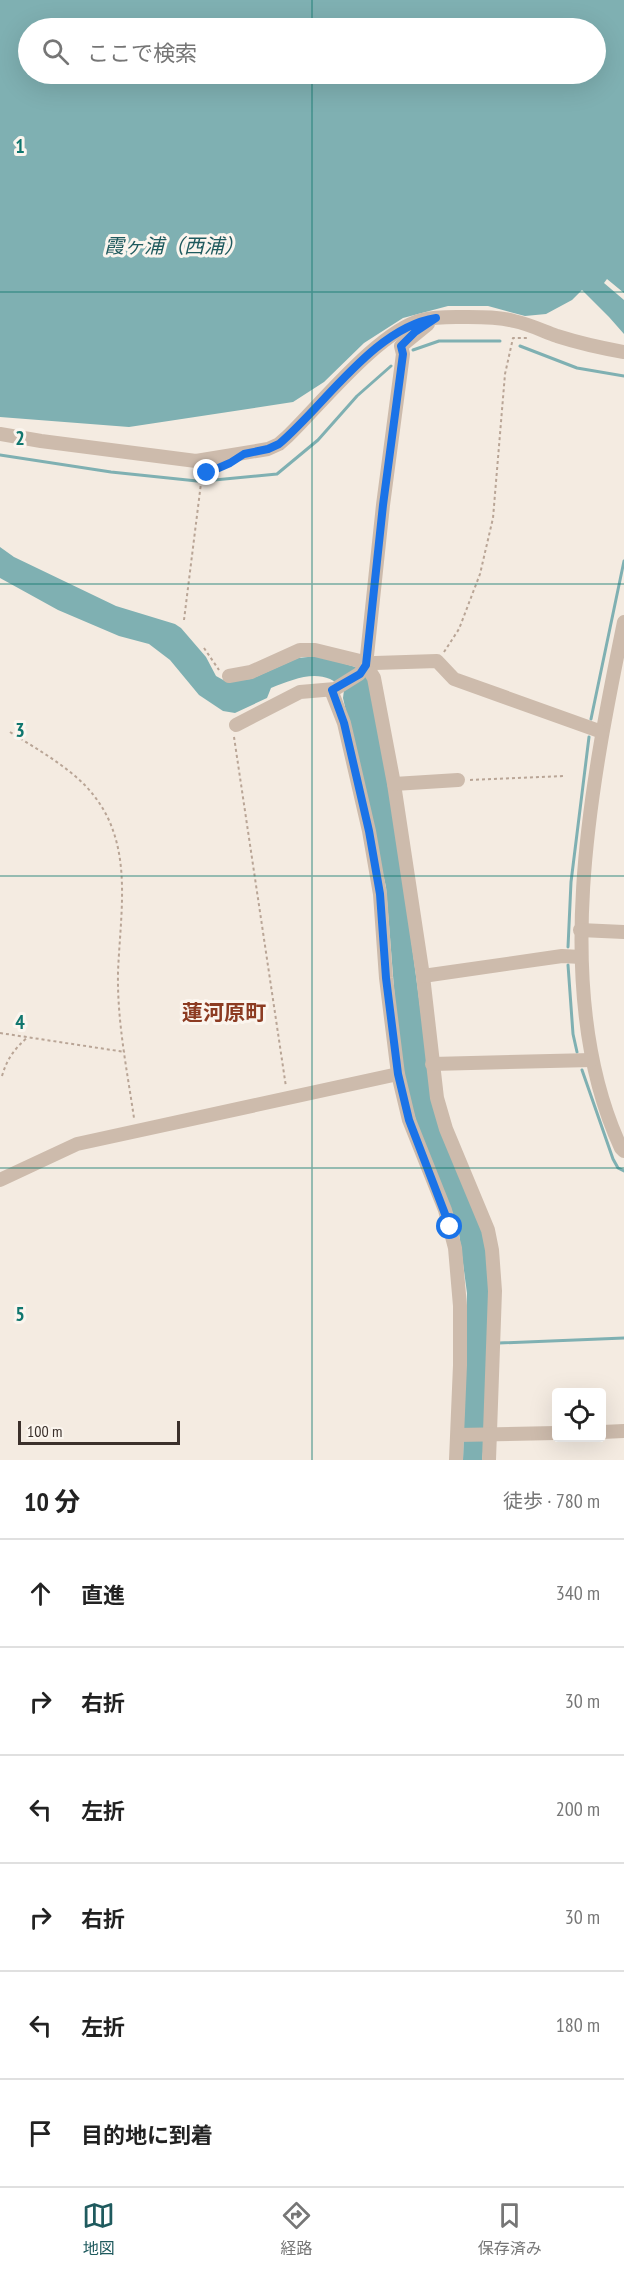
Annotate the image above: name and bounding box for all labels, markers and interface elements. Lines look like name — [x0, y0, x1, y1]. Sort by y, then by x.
search box — [18, 18, 606, 84]
icon: search — [39, 35, 72, 68]
text: ここで検索 — [87, 39, 197, 67]
text: 1 — [15, 133, 25, 159]
water label: 霞ヶ浦（西浦） — [104, 233, 244, 259]
text: 2 — [15, 425, 25, 451]
route end — [193, 459, 219, 485]
text: 3 — [15, 717, 25, 743]
district label: 蓮河原町 — [182, 999, 266, 1026]
text: 4 — [15, 1009, 25, 1035]
route start — [436, 1213, 462, 1239]
text: 5 — [15, 1301, 25, 1327]
map controls — [552, 1388, 606, 1442]
button: locate — [552, 1388, 606, 1442]
scale bar — [18, 1418, 180, 1446]
text: 100 m — [27, 1421, 62, 1441]
text: 10 分 — [24, 1485, 80, 1518]
text: 徒歩 · 780 m — [503, 1488, 600, 1514]
icon: ahead — [24, 1577, 57, 1610]
text: 340 m — [556, 1580, 600, 1606]
text: 直進 — [81, 1581, 125, 1609]
icon: right — [24, 1685, 57, 1718]
text: 30 m — [565, 1688, 600, 1714]
text: 右折 — [81, 1689, 125, 1717]
icon: left — [24, 1793, 57, 1826]
text: 200 m — [556, 1796, 600, 1822]
text: 左折 — [81, 1797, 125, 1825]
icon: right — [24, 1901, 57, 1934]
text: 30 m — [565, 1904, 600, 1930]
text: 右折 — [81, 1905, 125, 1933]
icon: left — [24, 2009, 57, 2042]
text: 180 m — [556, 2012, 600, 2038]
text: 左折 — [81, 2013, 125, 2041]
icon: arrive — [24, 2117, 57, 2150]
text: 目的地に到着 — [81, 2121, 213, 2149]
tab: 地図 — [82, 2199, 115, 2259]
tab: 経路 — [280, 2199, 313, 2259]
tab: 保存済み — [478, 2199, 542, 2259]

